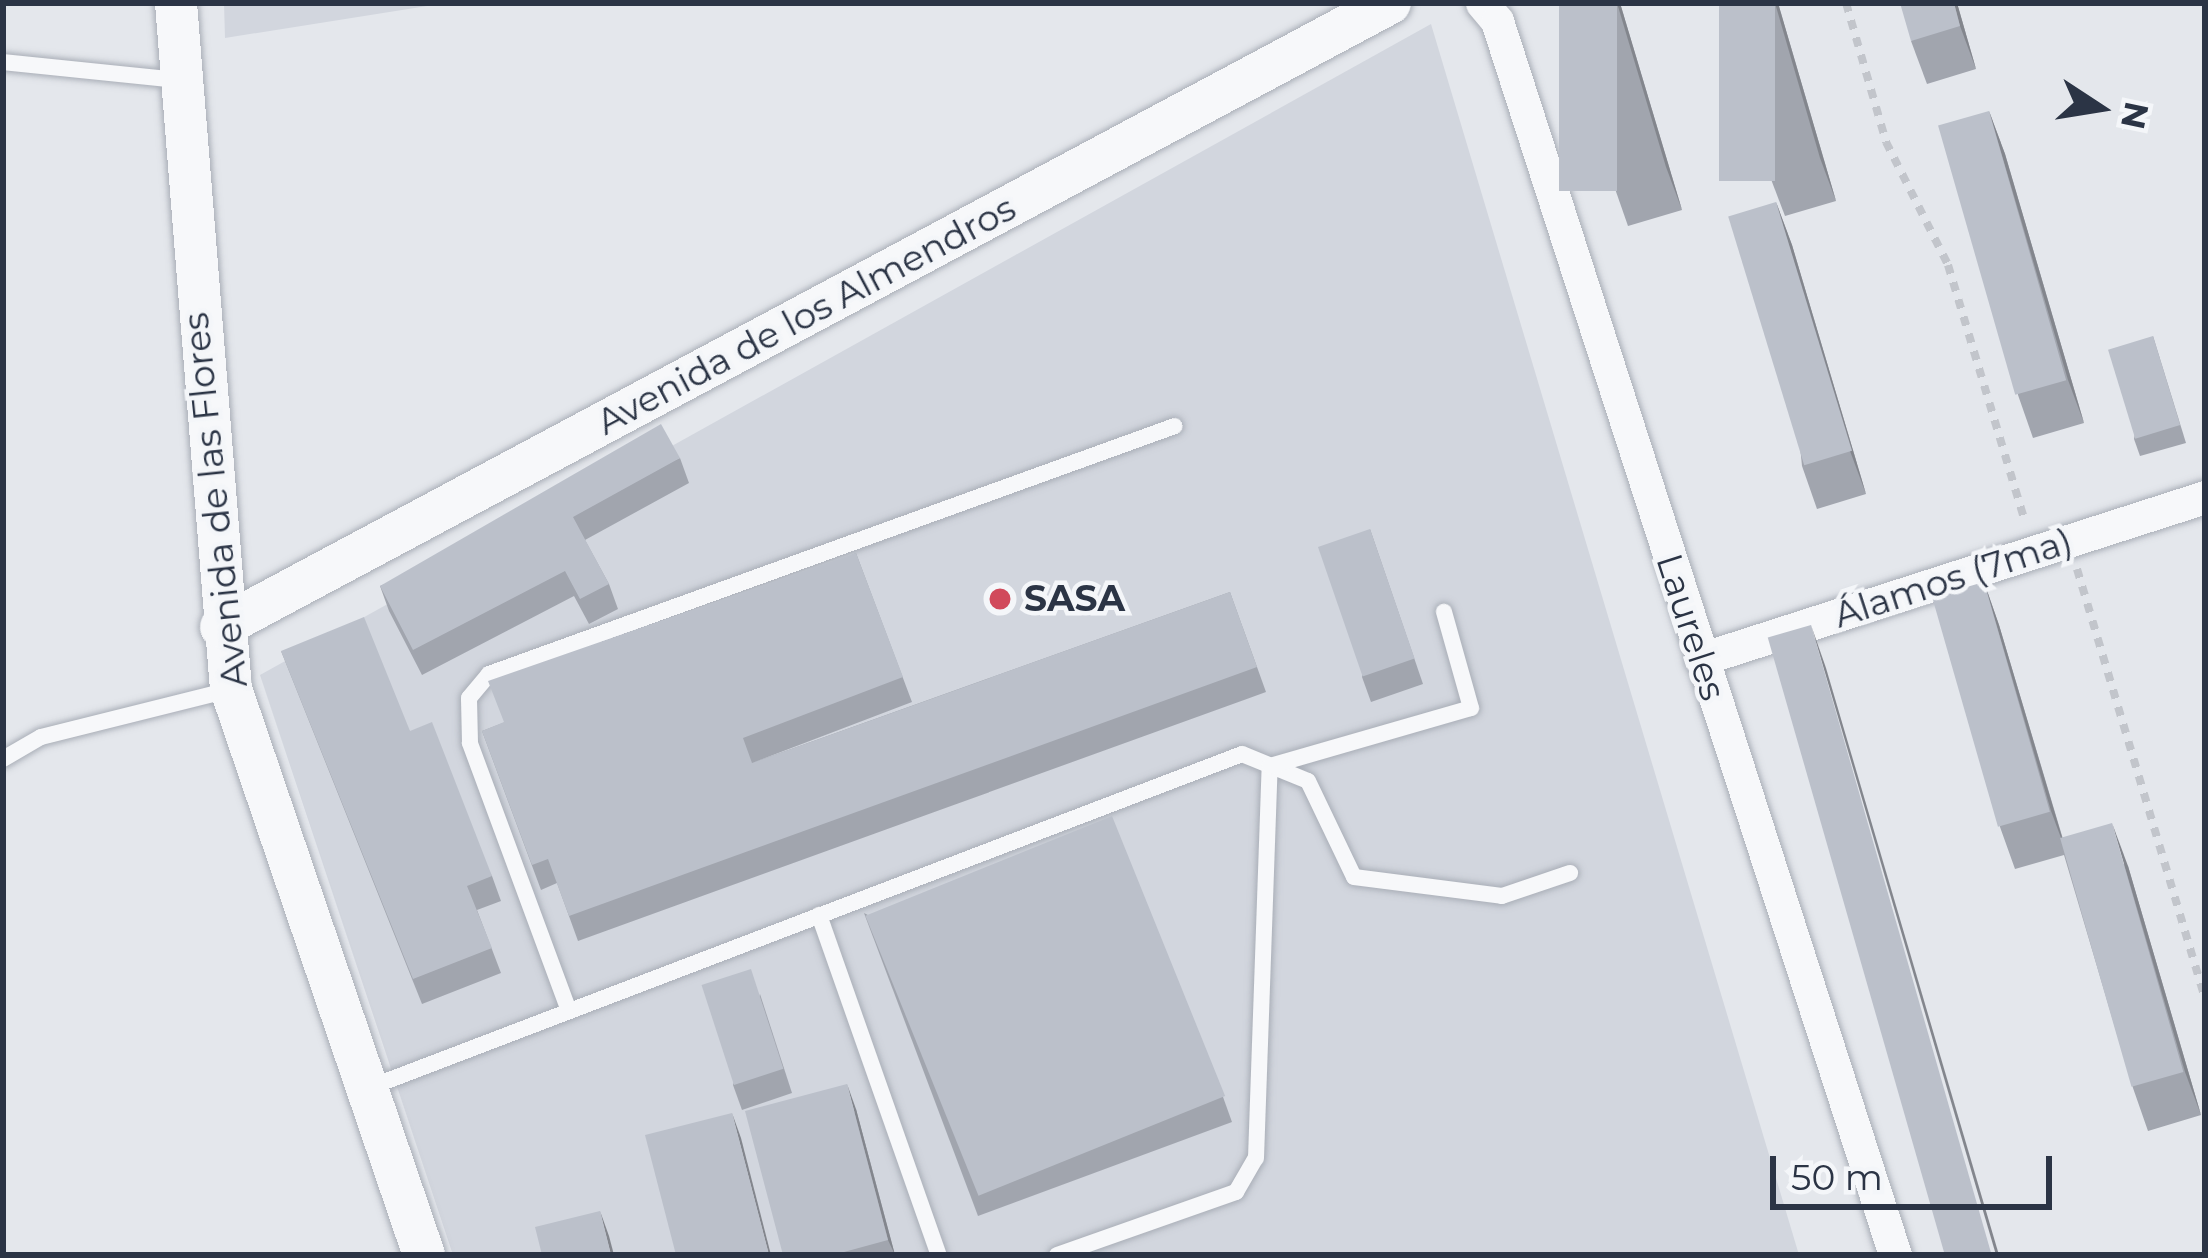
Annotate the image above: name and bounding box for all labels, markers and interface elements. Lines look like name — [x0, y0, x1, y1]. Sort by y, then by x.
north arrow — [2040, 48, 2160, 168]
text: N — [2113, 98, 2158, 133]
street label: Avenida de los Almendros — [589, 186, 1023, 444]
street label: Avenida de las Flores — [174, 311, 256, 689]
street label: Álamos (7ma) — [1828, 519, 2078, 637]
street label: Laureles — [1647, 548, 1735, 706]
place label: SASA — [1024, 577, 1125, 621]
marker: SASA — [987, 586, 1013, 612]
scale bar — [1776, 1132, 2058, 1206]
text: 50 m — [1791, 1155, 1883, 1199]

